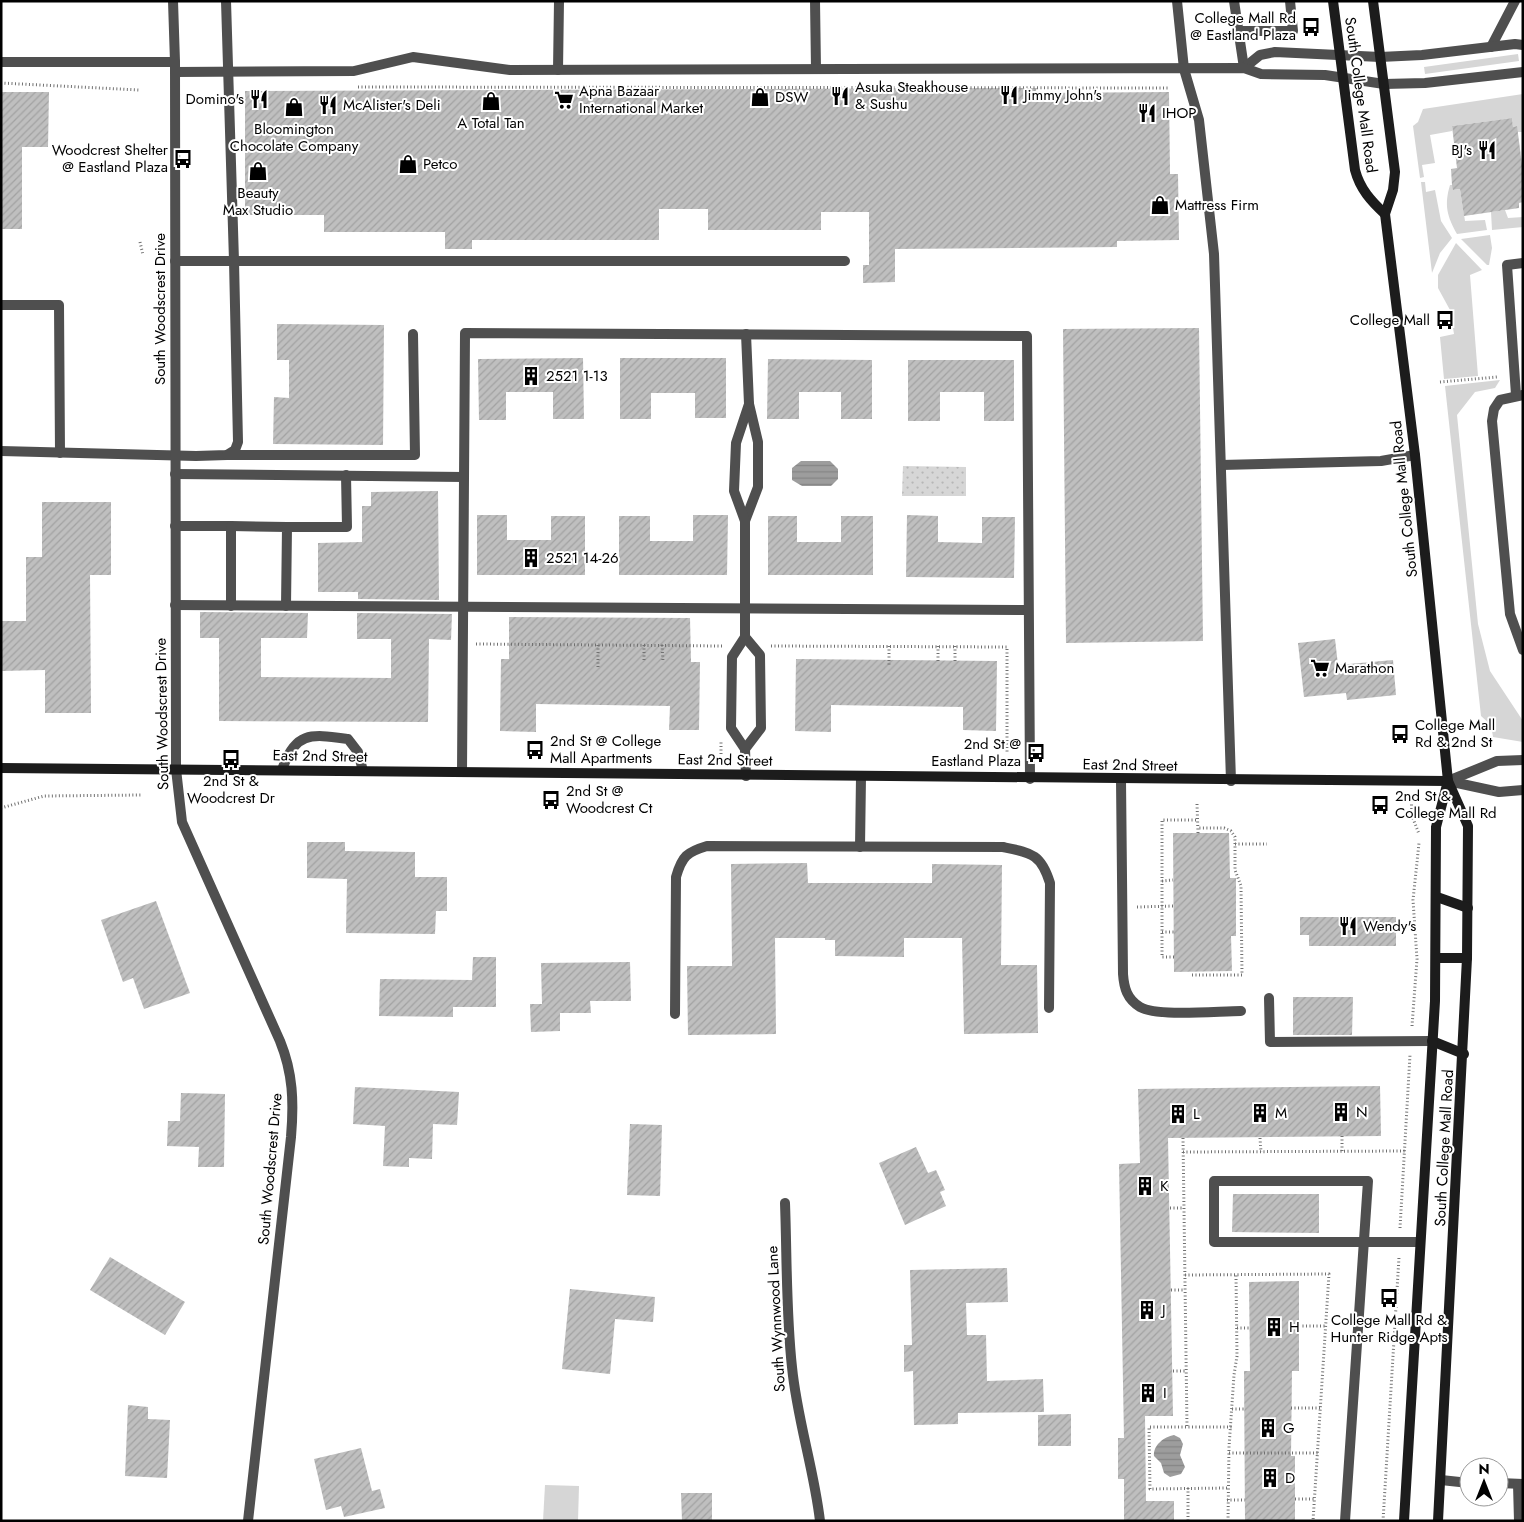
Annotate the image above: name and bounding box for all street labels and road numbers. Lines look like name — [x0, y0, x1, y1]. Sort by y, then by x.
street label: South College Mall Road — [1339, 16, 1383, 174]
street label: South Woodscrest Drive — [149, 233, 171, 385]
street label: South College Mall Road — [1385, 420, 1423, 578]
street label: South Woodscrest Drive — [150, 637, 174, 790]
street label: East 2nd Street — [272, 744, 368, 768]
street label: East 2nd Street — [677, 748, 773, 772]
street label: East 2nd Street — [1082, 753, 1178, 777]
street label: South College Mall Road — [1429, 1069, 1459, 1227]
street label: South Woodscrest Drive — [252, 1092, 288, 1246]
street label: South Wynnwood Lane — [761, 1245, 791, 1393]

